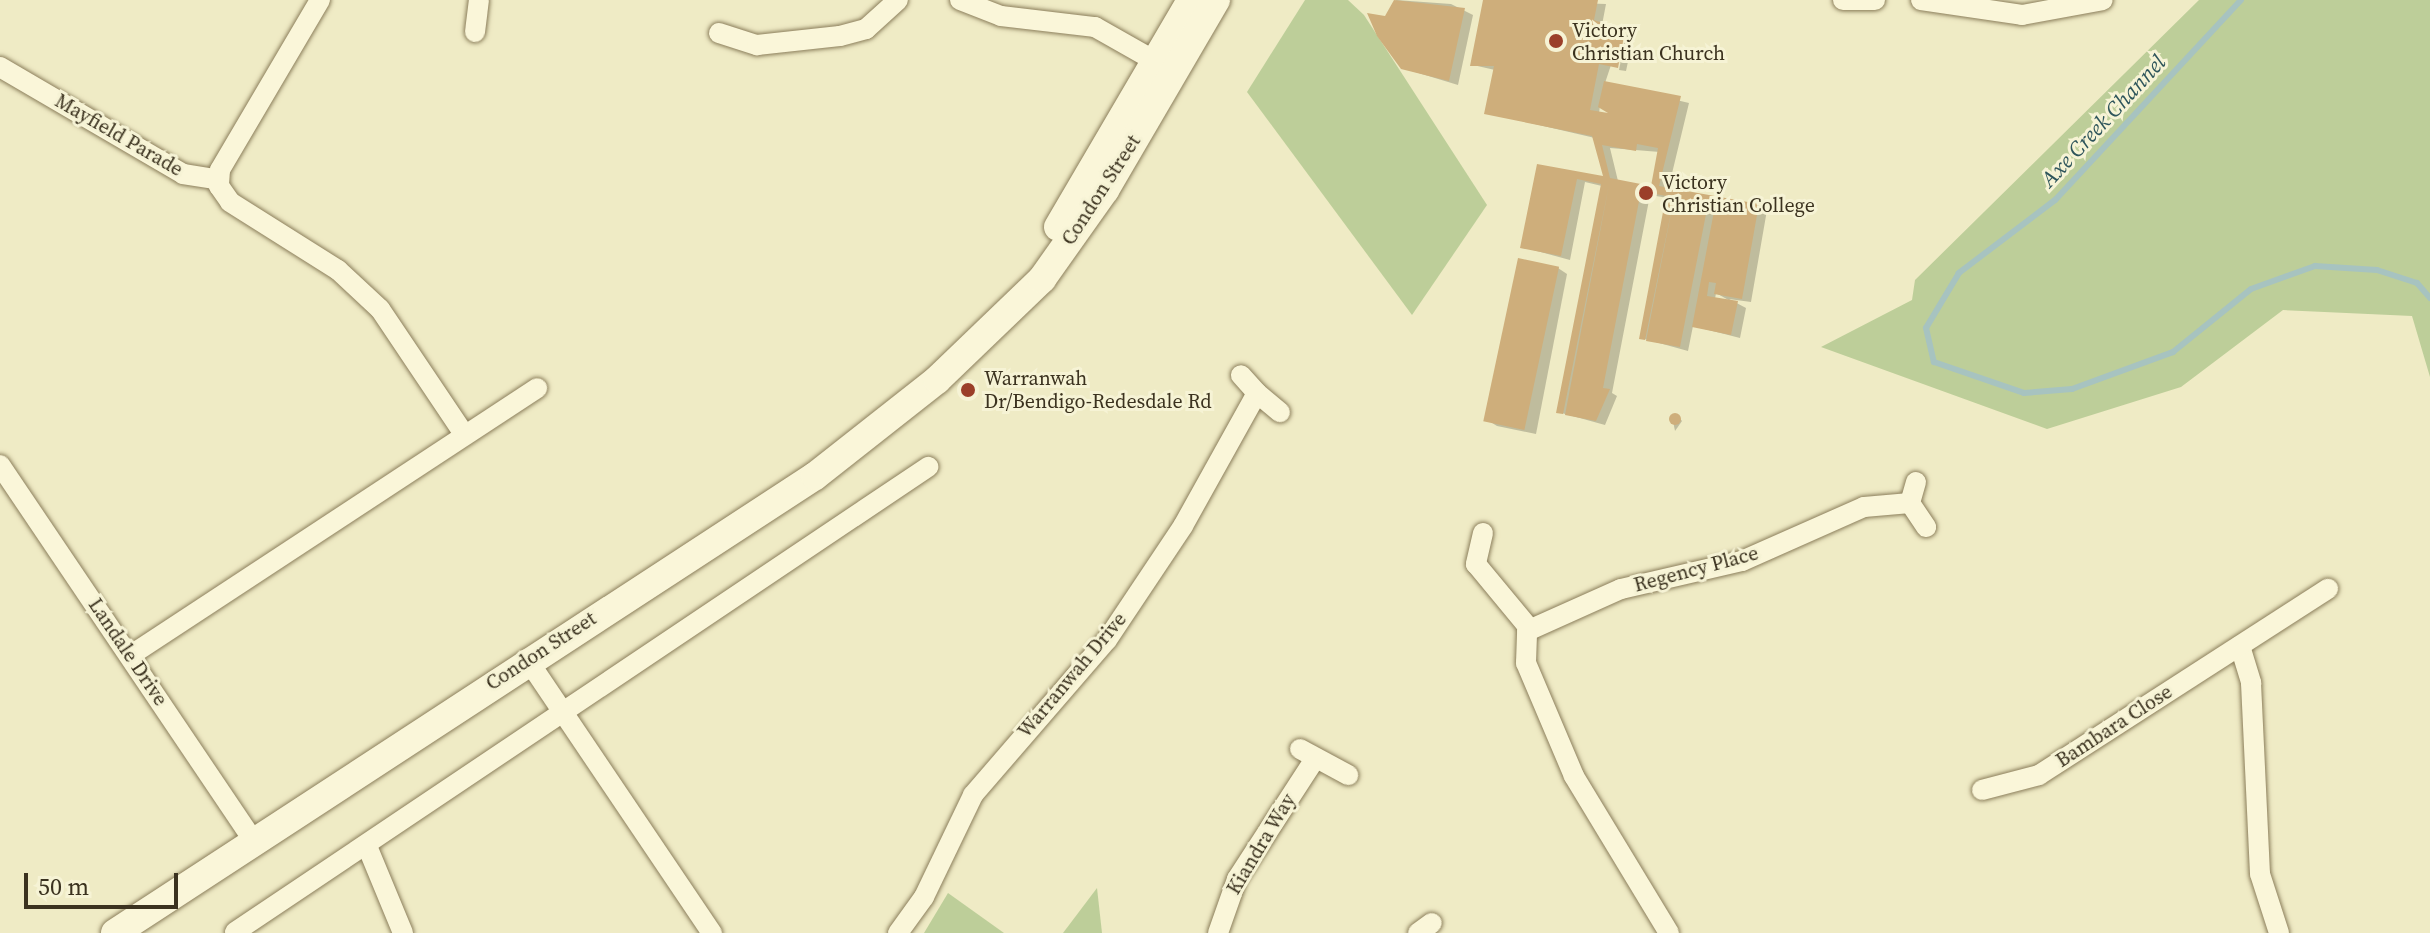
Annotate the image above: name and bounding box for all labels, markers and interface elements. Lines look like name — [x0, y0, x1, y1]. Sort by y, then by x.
place label: Victory Christian Church — [1572, 18, 1725, 65]
marker: Victory Christian Church — [1547, 32, 1565, 50]
water label: Axe Creek Channel — [2035, 49, 2171, 193]
street label: Mayfield Parade — [51, 89, 187, 181]
street label: Condon Street — [1056, 130, 1146, 250]
place label: Victory Christian College — [1662, 170, 1815, 217]
marker: Victory Christian College — [1637, 184, 1655, 202]
place label: Warranwah Dr/Bendigo-Redesdale Rd — [984, 366, 1212, 413]
marker: Warranwah Dr/Bendigo-Redesdale Rd — [959, 381, 977, 399]
street label: Regency Place — [1631, 541, 1761, 597]
street label: Landale Drive — [83, 594, 173, 710]
street label: Condon Street — [481, 606, 601, 696]
street label: Warranwah Drive — [1013, 607, 1131, 743]
street label: Bambara Close — [2051, 679, 2177, 773]
street label: Kiandra Way — [1221, 789, 1301, 899]
scale bar — [28, 857, 182, 907]
text: 50 m — [38, 870, 89, 903]

